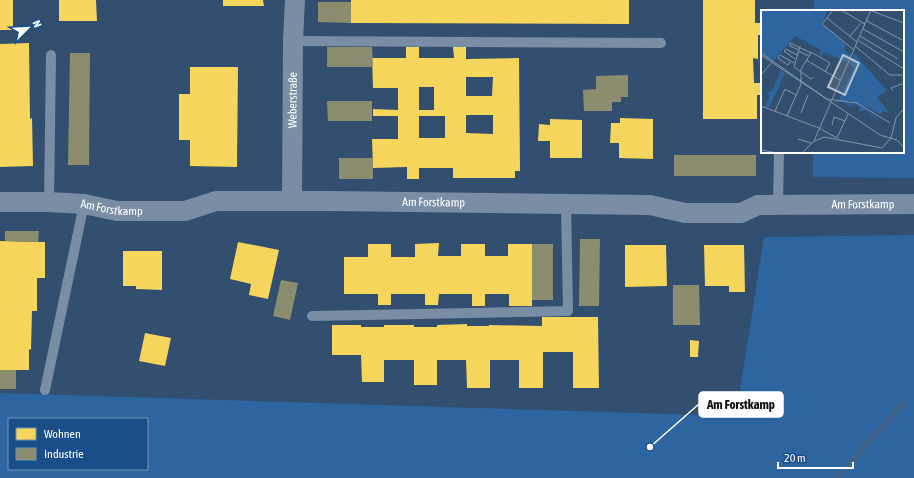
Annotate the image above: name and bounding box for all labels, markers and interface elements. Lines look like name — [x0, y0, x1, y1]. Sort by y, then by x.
north arrow — [8, 8, 48, 48]
inset map — [761, 10, 904, 153]
text: N — [30, 19, 44, 29]
street label: Weberstraße — [285, 72, 300, 128]
street label: Am Forstkamp — [402, 195, 465, 210]
street label: Am Forstkamp — [80, 197, 143, 218]
street label: Am Forstkamp — [831, 197, 895, 212]
callout: Am Forstkamp — [699, 392, 783, 417]
text: Am Forstkamp — [706, 397, 775, 412]
legend — [8, 418, 148, 470]
text: Wohnen — [44, 427, 81, 441]
scale bar — [778, 444, 853, 470]
text: Industrie — [44, 447, 84, 461]
text: 20 m — [784, 451, 806, 465]

